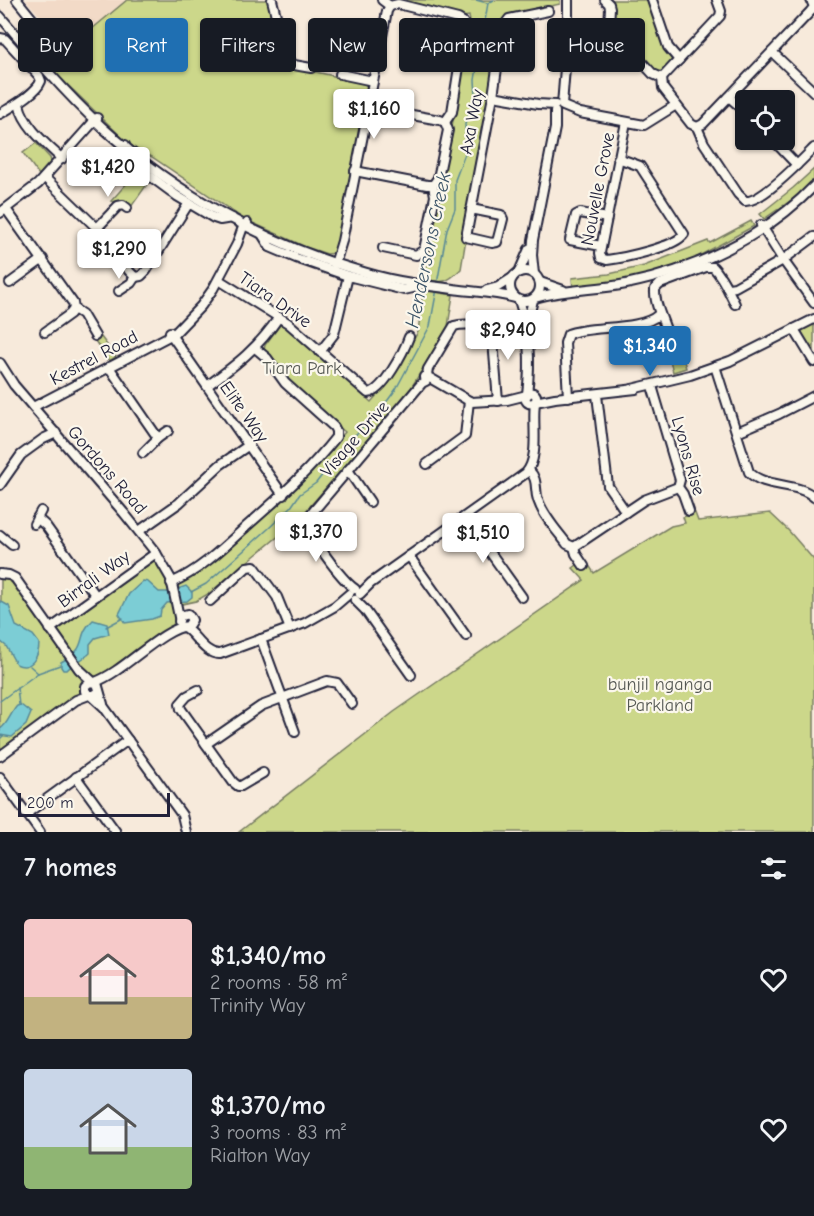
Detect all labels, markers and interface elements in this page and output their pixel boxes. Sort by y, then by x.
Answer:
chip: Buy [18,18,93,72]
chip: Rent [105,18,188,72]
chip: Filters [200,18,296,72]
chip: New [308,18,387,72]
chip: Apartment [399,18,535,72]
chip: House [547,18,645,72]
street label: Axa Way [455,87,489,156]
pin: $1,160 [325,89,423,140]
map controls [735,90,795,150]
button: locate [735,90,795,150]
text: $1,160 [347,97,401,120]
street label: Nouvelle Grove [577,131,619,247]
pin: $1,420 [59,147,157,198]
text: $1,420 [81,155,135,178]
water label: Hendersons Creek [400,170,456,330]
pin: $1,290 [70,229,168,280]
text: $1,290 [91,237,147,260]
street label: Tiara Drive [235,267,315,333]
pin: $2,940 [459,310,557,361]
text: $2,940 [479,318,537,341]
street label: Kestrel Road [47,326,141,390]
pin: $1,340 [601,326,699,377]
text: $1,340 [623,334,677,357]
park label: Tiara Park [262,358,342,379]
street label: Elite Way [215,377,273,448]
street label: Visage Drive [316,397,394,481]
street label: Lyons Rise [667,414,709,498]
street label: Gordons Road [63,421,151,519]
pin: $1,370 [267,512,365,563]
pin: $1,510 [434,513,532,564]
text: $1,370 [289,520,343,543]
text: $1,510 [456,521,510,544]
street label: Birrali Way [54,545,135,612]
park label: bunjil nganga Parkland [608,674,712,716]
scale bar [18,790,170,818]
text: 200 m [27,794,73,812]
icon: filters [757,852,790,885]
text: 7 homes [24,853,117,883]
text: $1,340/mo [210,941,326,971]
icon: home [72,943,144,1015]
icon: heart [757,963,790,996]
text: 2 rooms · 58 m² [210,971,347,994]
text: Trinity Way [210,994,305,1017]
text: $1,370/mo [210,1091,326,1121]
icon: home [72,1093,144,1165]
icon: heart [757,1113,790,1146]
text: 3 rooms · 83 m² [210,1121,346,1144]
text: Rialton Way [210,1144,310,1167]

